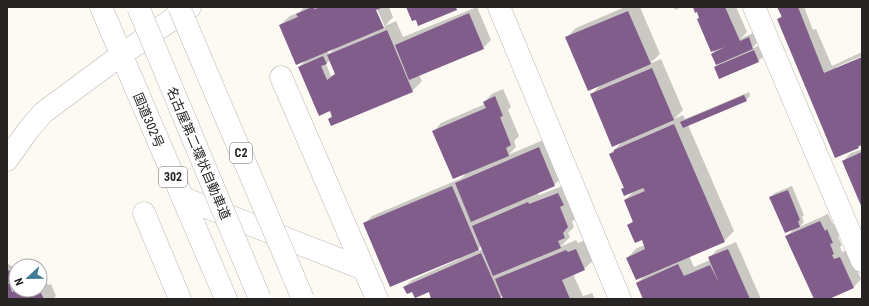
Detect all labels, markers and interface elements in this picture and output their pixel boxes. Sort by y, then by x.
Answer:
street label: 名古屋第二環状自動車道 [164,84,233,222]
street label: 国道302号 [130,90,167,150]
road number: C2 [230,143,252,163]
road number: 302 [159,167,187,187]
north arrow [8,258,48,298]
text: N [12,276,26,287]

